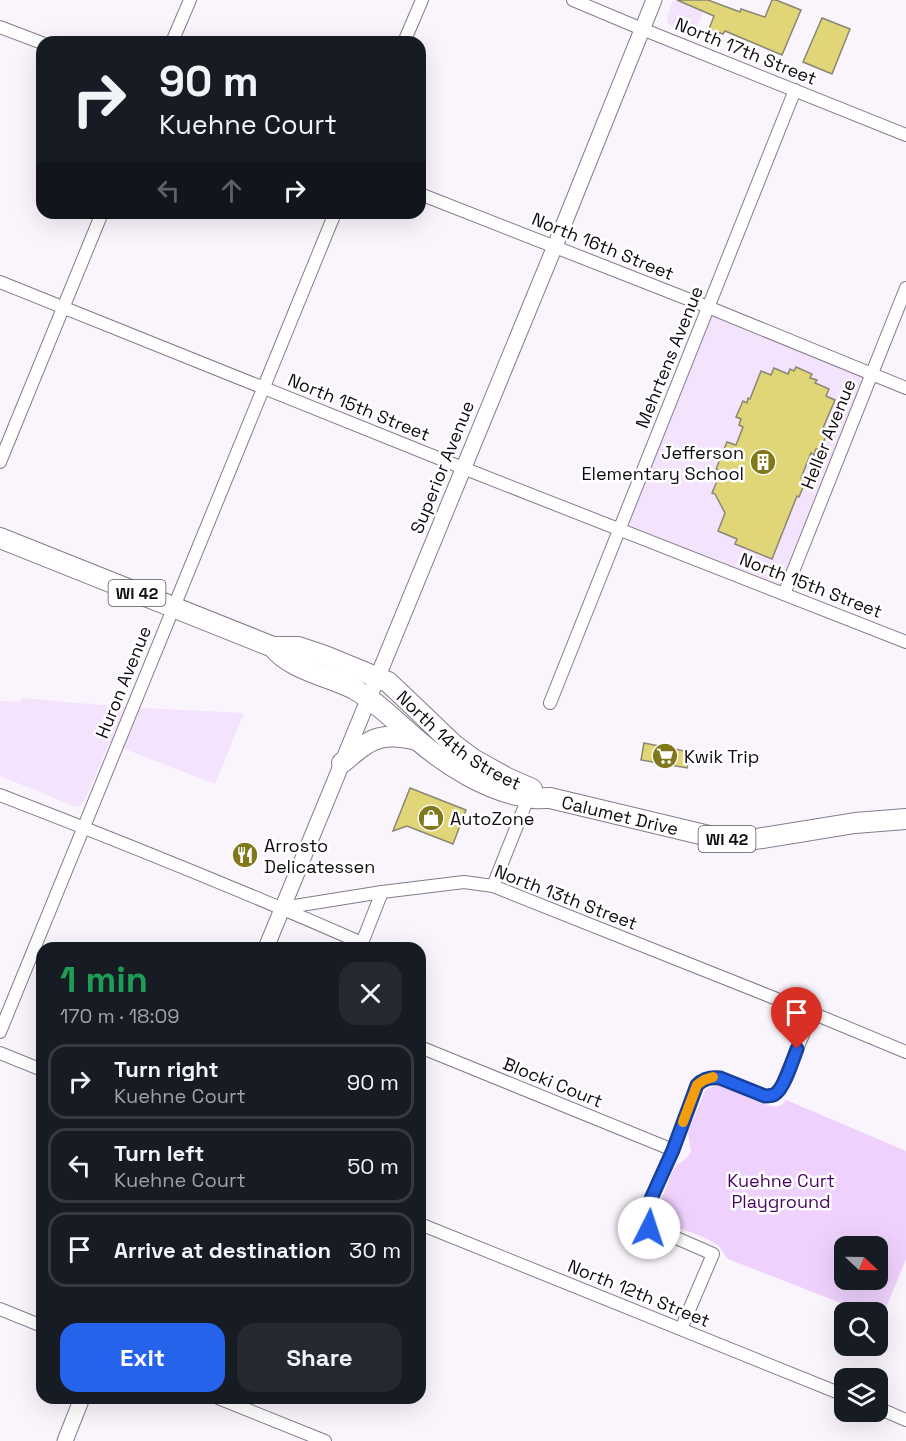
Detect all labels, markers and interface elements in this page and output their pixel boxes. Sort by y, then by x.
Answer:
street label: North 17th Street [672,12,820,90]
text: 90 m [159,55,259,108]
icon: right [60,60,138,138]
text: Kuehne Court [159,107,337,142]
icon: left [152,174,185,207]
icon: ahead [215,174,248,207]
icon: right [278,174,311,207]
street label: North 16th Street [529,207,677,285]
street label: Mehrtens Avenue [630,283,708,431]
street label: North 15th Street [285,368,433,446]
street label: Heller Avenue [795,376,861,492]
street label: Superior Avenue [405,397,479,537]
place label: Jefferson Elementary School [581,441,744,485]
building icon: Jefferson Elementary School [748,447,778,477]
street label: North 15th Street [736,547,886,623]
road number: WI 42 [108,580,166,606]
street label: Huron Avenue [90,622,156,742]
street label: North 14th Street [392,685,525,794]
supermarket icon: Kwik Trip [650,741,680,771]
place label: Kwik Trip [684,745,759,768]
street label: Calumet Drive [559,790,681,840]
shop icon: AutoZone [416,803,446,833]
place label: AutoZone [450,807,534,830]
road number: WI 42 [698,826,756,852]
place label: Arrosto Delicatessen [264,834,375,878]
restaurant icon: Arrosto Delicatessen [230,840,260,870]
street label: North 13th Street [491,859,641,935]
text: 1 min [60,957,148,1003]
button: close [339,962,402,1025]
pin [771,987,822,1049]
icon: arrive [780,996,813,1029]
text: 170 m · 18:09 [60,1003,180,1029]
street label: Blocki Court [500,1052,606,1112]
text: Turn right [114,1055,219,1083]
icon: right [63,1065,96,1098]
text: 90 m [347,1068,399,1096]
text: Kuehne Court [114,1083,246,1109]
text: Turn left [114,1139,204,1167]
icon: left [63,1149,96,1182]
text: 50 m [347,1152,399,1180]
text: Kuehne Court [114,1167,246,1193]
park label: Kuehne Curt Playground [727,1169,835,1213]
position arrow [617,1196,681,1260]
icon: arrive [63,1233,96,1266]
text: Arrive at destination [114,1236,331,1264]
text: 30 m [349,1236,401,1264]
north arrow [834,1236,888,1290]
map controls [834,1236,888,1422]
street label: North 12th Street [565,1254,713,1332]
button: search [834,1302,888,1356]
button: Exit [60,1323,225,1392]
button: Share [237,1323,402,1392]
button: layers [834,1368,888,1422]

